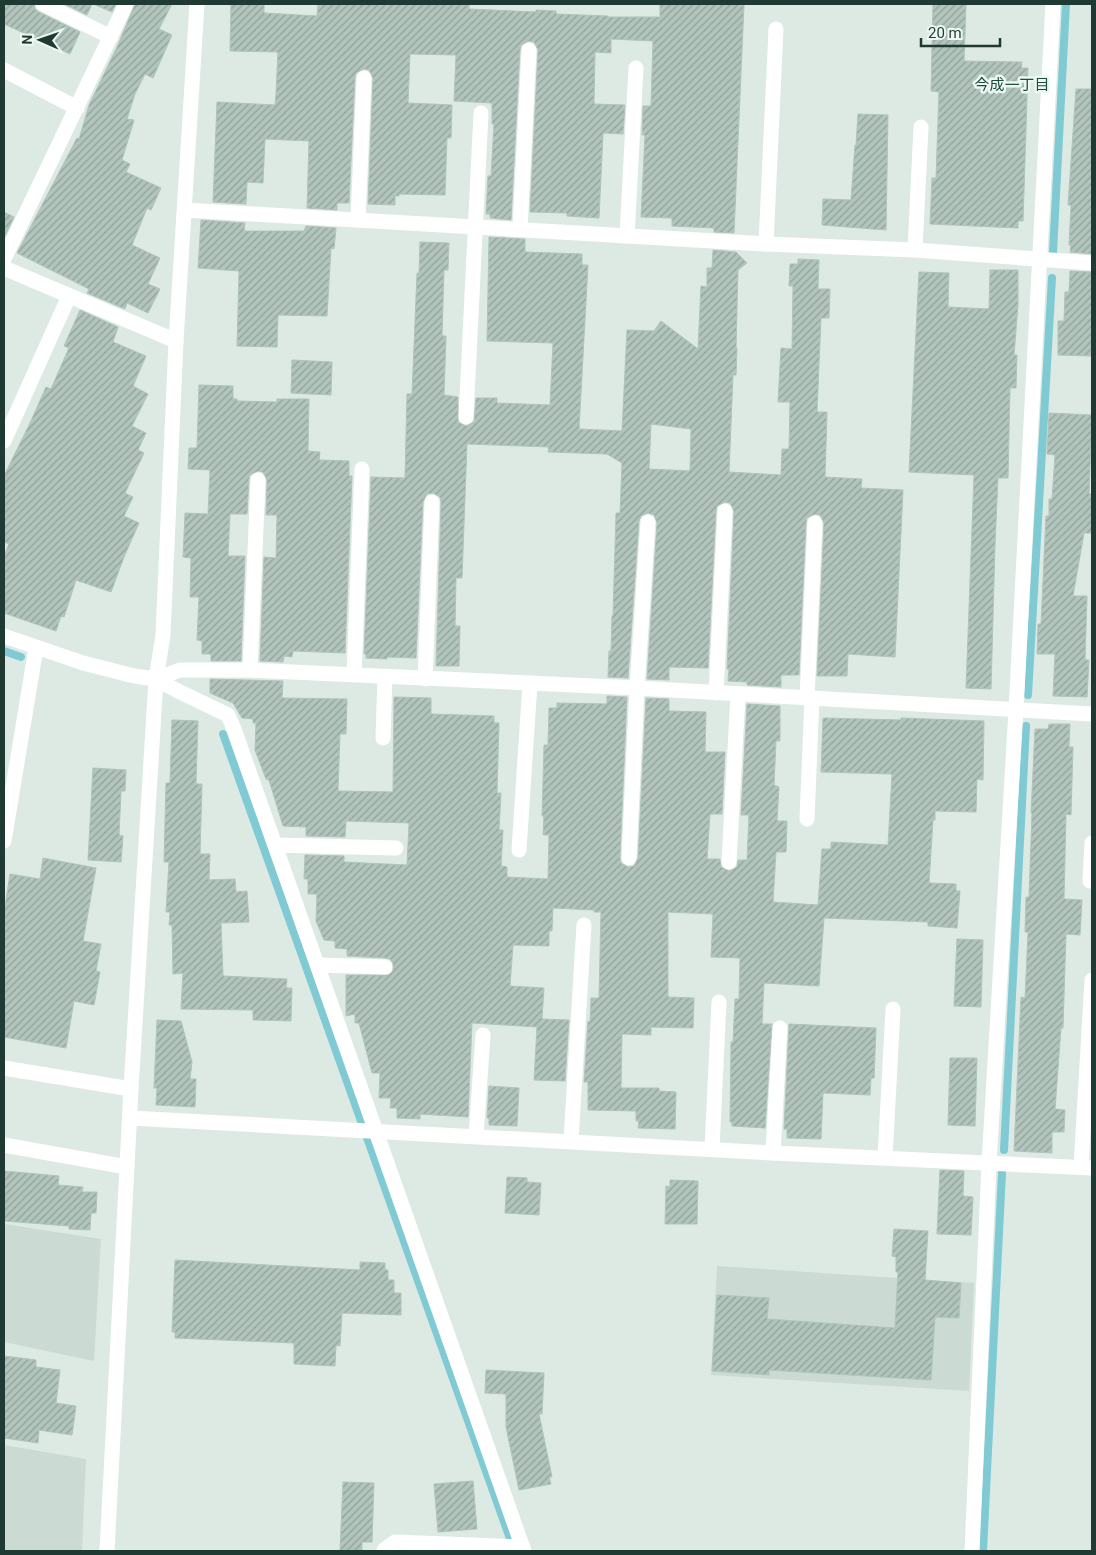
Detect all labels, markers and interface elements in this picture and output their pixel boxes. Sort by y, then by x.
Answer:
north arrow [15,15,65,65]
scale bar [921,15,1000,47]
text: 20 m [928,24,962,42]
text: N [19,34,35,45]
district label: 今成一丁目 [974,76,1050,94]

